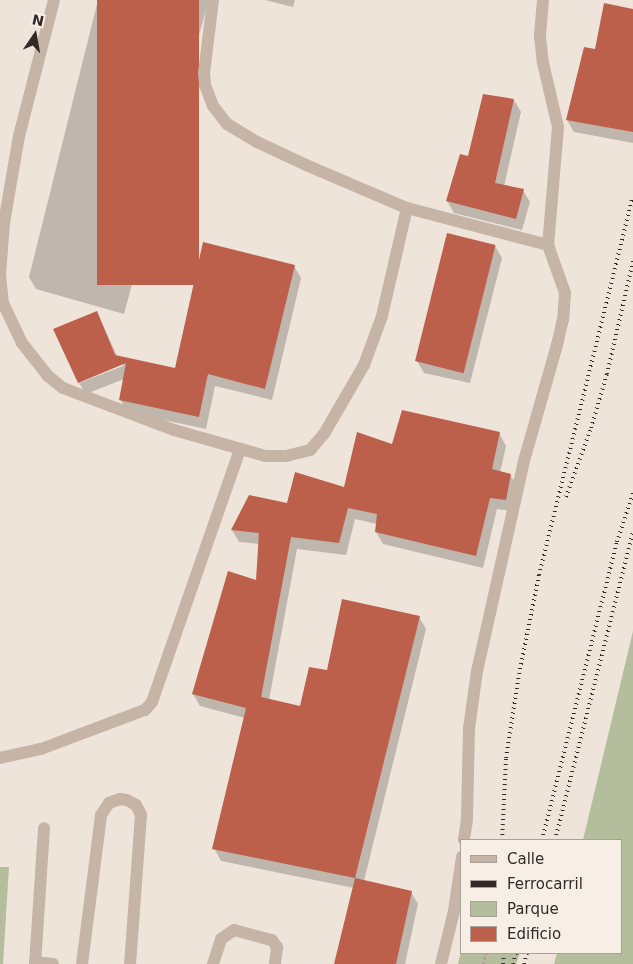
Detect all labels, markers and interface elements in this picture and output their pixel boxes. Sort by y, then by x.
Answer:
north arrow [10,10,60,60]
text: N [31,11,46,29]
legend [460,839,623,954]
text: Calle [507,850,544,868]
text: Ferrocarril [507,875,583,893]
text: Parque [507,900,559,918]
text: Edificio [507,925,561,943]

